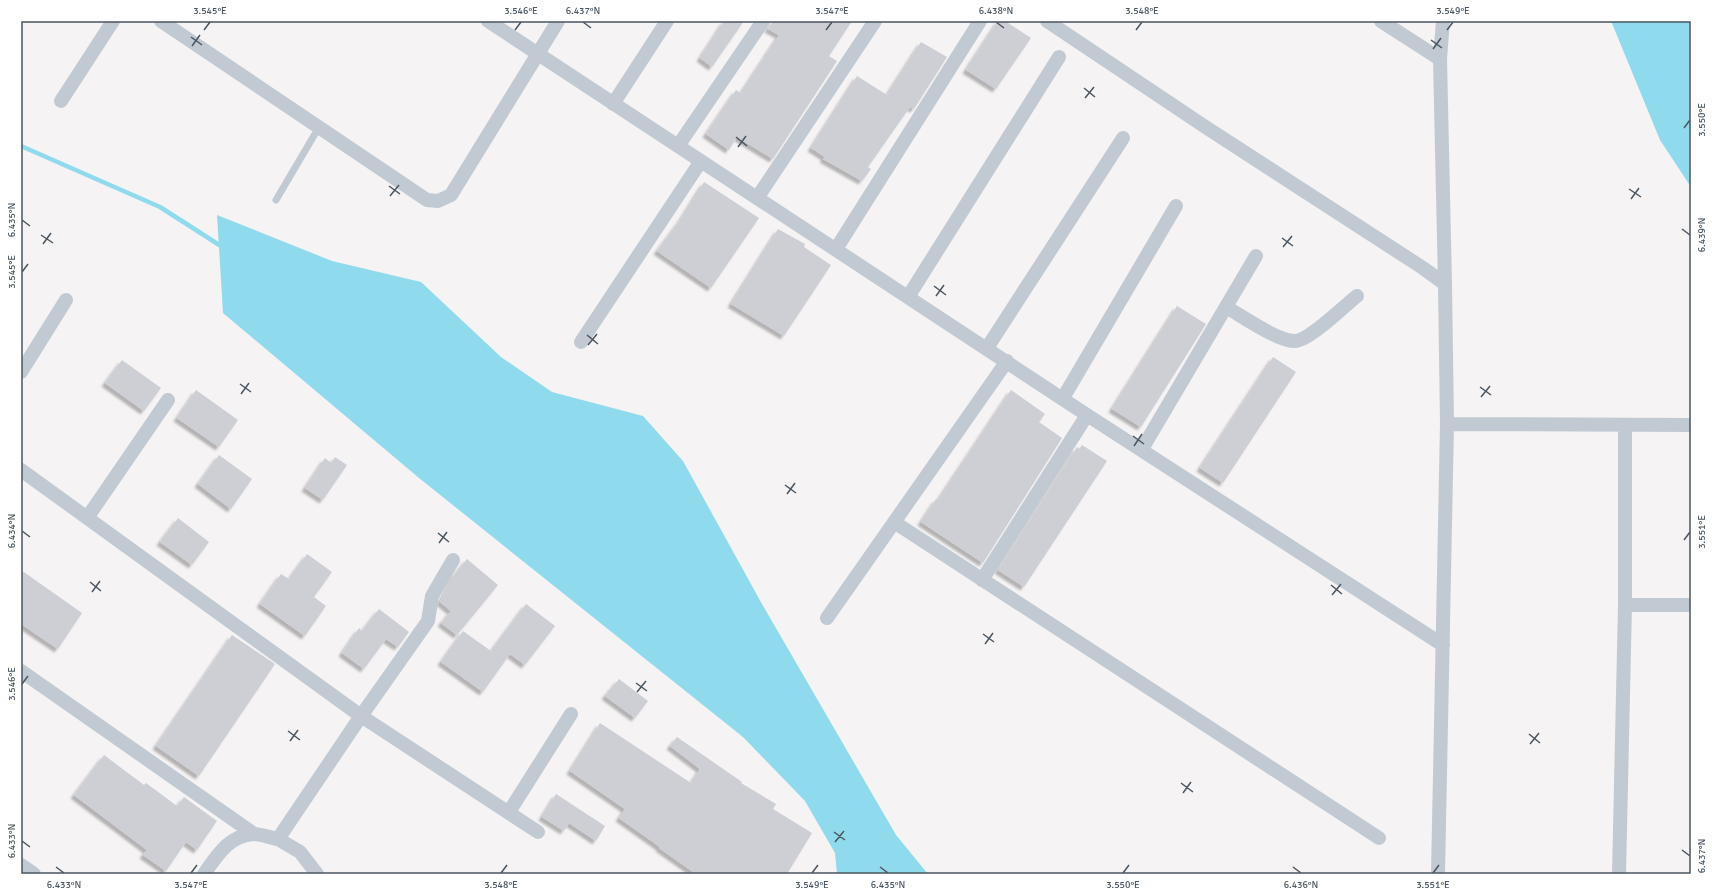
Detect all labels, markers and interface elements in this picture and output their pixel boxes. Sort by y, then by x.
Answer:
text: 3.545°E [193,5,227,17]
text: 3.546°E [504,5,538,17]
text: 6.437°N [566,5,600,17]
text: 3.547°E [815,5,849,17]
text: 6.438°N [979,5,1013,17]
text: 3.548°E [1125,5,1159,17]
text: 3.549°E [1436,5,1470,17]
text: 3.550°E [1696,103,1708,137]
text: 6.435°N [6,203,18,237]
text: 6.439°N [1696,218,1708,252]
text: 3.545°E [6,255,18,289]
text: 6.434°N [6,514,18,548]
text: 3.551°E [1696,515,1708,549]
text: 3.546°E [6,667,18,701]
text: 6.433°N [6,824,18,858]
text: 6.437°N [1696,839,1708,873]
text: 6.433°N [47,879,81,891]
text: 3.547°E [174,879,208,891]
text: 3.548°E [484,879,518,891]
text: 3.549°E [795,879,829,891]
text: 6.435°N [871,879,905,891]
text: 3.550°E [1106,879,1140,891]
text: 6.436°N [1284,879,1318,891]
text: 3.551°E [1416,879,1450,891]

